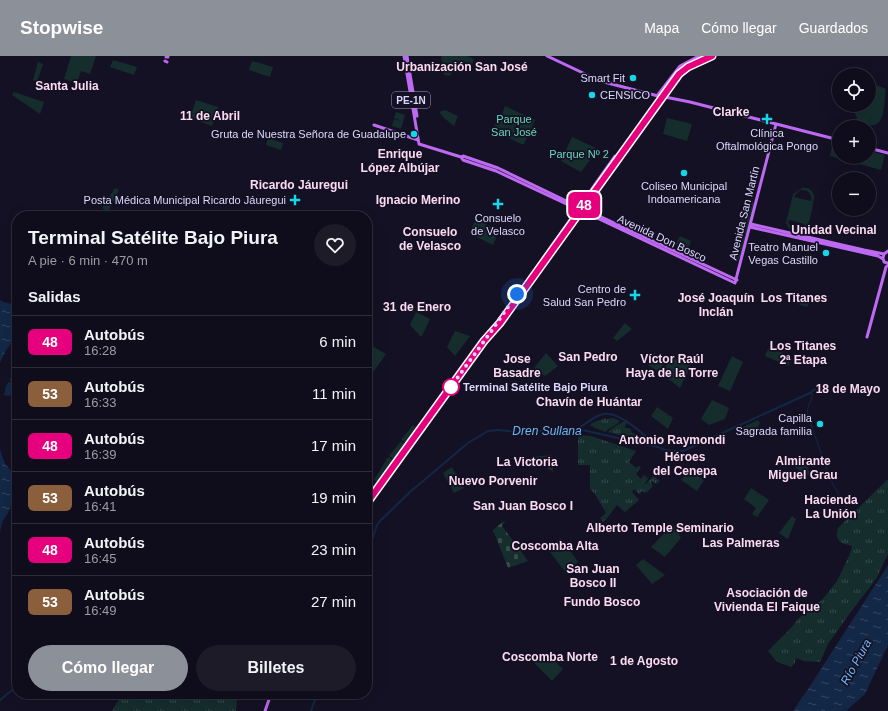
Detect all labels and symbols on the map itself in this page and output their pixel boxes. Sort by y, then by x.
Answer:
district label: Urbanización San José [396,60,528,74]
place label: Smart Fit [580,72,625,84]
marker: Smart Fit [628,73,638,83]
district label: Santa Julia [35,79,99,93]
place label: CENSICO [600,89,651,101]
marker: CENSICO [587,90,597,100]
road number: PE-1N [392,92,430,108]
district label: Clarke [713,105,750,119]
district label: 11 de Abril [180,109,240,123]
park label: Parque San José [491,113,537,138]
marker: Clínica Oftalmológica Pongo [761,113,773,125]
place label: Clínica Oftalmológica Pongo [716,127,818,152]
place label: Gruta de Nuestra Señora de Guadalupe [211,128,406,140]
marker: Gruta de Nuestra Señora de Guadalupe [409,129,419,139]
district label: Enrique López Albújar [361,147,440,175]
park label: Parque Nº 2 [549,148,609,160]
street label: Avenida San Martín [727,165,761,261]
marker: Coliseo Municipal Indoamericana [679,168,689,178]
district label: Ricardo Jáuregui [250,178,348,192]
place label: Coliseo Municipal Indoamericana [641,180,727,205]
line badge: 48 [566,192,602,218]
district label: Ignacio Merino [376,193,460,207]
place label: Posta Médica Municipal Ricardo Jáuregui [84,194,286,206]
marker: Posta Médica Municipal Ricardo Jáuregui [289,194,301,206]
marker: Consuelo de Velasco [492,198,504,210]
place label: Consuelo de Velasco [471,212,525,237]
street label: Avenida Don Bosco [616,212,708,264]
district label: Unidad Vecinal [791,223,877,237]
district label: Consuelo de Velasco [399,225,461,253]
place label: Teatro Manuel Vegas Castillo [748,241,818,266]
marker: Teatro Manuel Vegas Castillo [821,248,831,258]
place label: Centro de Salud San Pedro [543,283,626,308]
your location [507,284,527,304]
marker: Centro de Salud San Pedro [629,289,641,301]
district label: José Joaquín Inclán [678,291,754,319]
district label: Los Titanes [761,291,828,305]
district label: 31 de Enero [383,300,451,314]
district label: Los Titanes 2ª Etapa [770,339,837,367]
district label: San Pedro [558,350,618,364]
district label: Jose Basadre [493,352,541,380]
district label: Víctor Raúl Haya de la Torre [626,352,719,380]
marker: Terminal Satélite Bajo Piura [442,378,460,396]
place label: Terminal Satélite Bajo Piura [463,381,609,393]
district label: 18 de Mayo [816,382,880,396]
district label: Chavín de Huántar [536,395,642,409]
place label: Capilla Sagrada familia [736,412,813,437]
marker: Capilla Sagrada familia [815,419,825,429]
water label: Dren Sullana [512,424,582,438]
district label: Antonio Raymondi [619,433,725,447]
district label: Héroes del Cenepa [653,450,717,478]
district label: Almirante Miguel Grau [768,454,838,482]
district label: La Victoria [496,455,558,469]
district label: Nuevo Porvenir [449,474,538,488]
district label: Hacienda La Unión [804,493,858,521]
district label: San Juan Bosco I [473,499,573,513]
district label: Alberto Temple Seminario [586,521,734,535]
district label: Las Palmeras [702,536,780,550]
district label: Coscomba Alta [512,539,599,553]
district label: San Juan Bosco II [566,562,620,590]
district label: Asociación de Vivienda El Faique [714,586,820,614]
district label: Fundo Bosco [564,595,640,609]
water label: Río Piura [838,636,874,687]
district label: Coscomba Norte [502,650,598,664]
district label: 1 de Agosto [610,654,678,668]

